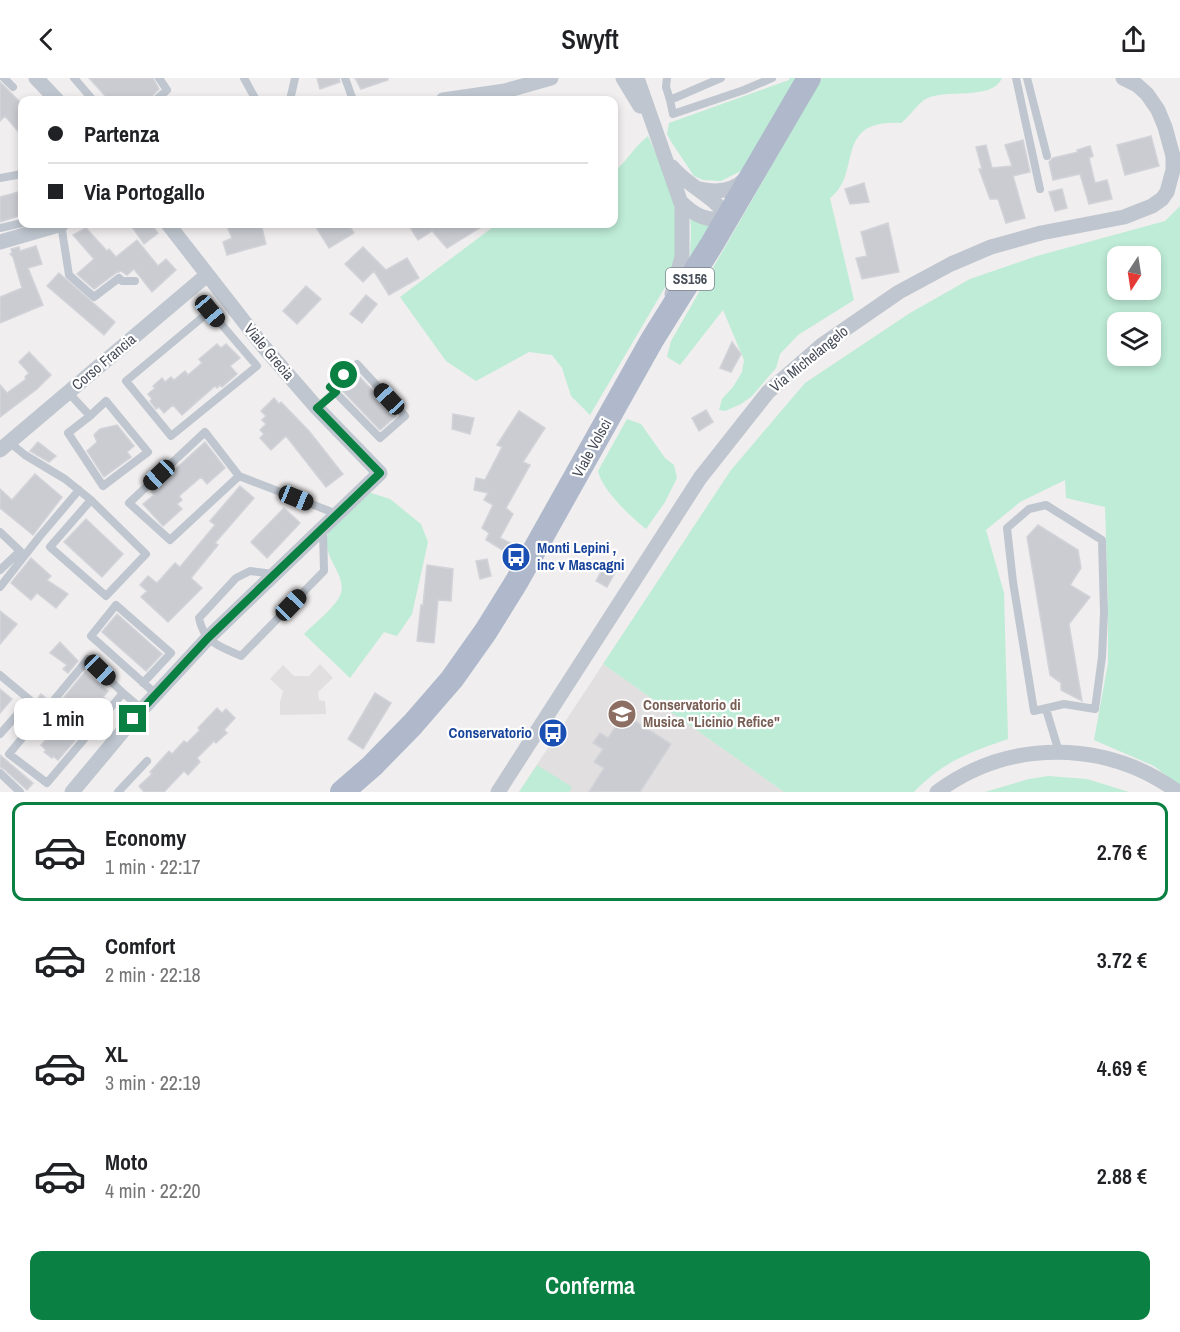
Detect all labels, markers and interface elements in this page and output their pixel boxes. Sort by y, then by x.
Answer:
text: Swyft [561,21,619,57]
icon: back [30,23,63,56]
icon: share [1117,23,1150,56]
text: Partenza [84,119,159,149]
text: Via Portogallo [84,177,205,207]
north arrow [1107,246,1161,300]
map controls [1107,246,1161,366]
road number: SS156 [666,268,714,290]
car [192,291,228,331]
button: layers [1107,312,1161,366]
street label: Viale Grecia [239,319,299,385]
street label: Via Michelangelo [765,321,852,397]
street label: Corso Francia [67,328,140,395]
route start [330,361,357,388]
car [370,380,408,418]
street label: Viale Volsci [567,415,616,481]
car [140,456,178,494]
car [276,483,316,513]
place label: Monti Lepini , inc v Mascagni [537,537,625,575]
bus stop icon: Monti Lepini , inc v Mascagni [500,541,532,573]
car [272,586,310,624]
car [81,651,119,689]
place label: Conservatorio di Musica "Licinio Refice" [643,694,780,732]
callout: 1 min [13,698,112,740]
school or university icon: Conservatorio di Musica "Licinio Refice" [606,698,638,730]
text: 1 min [42,705,85,732]
route end [119,705,146,732]
bus stop icon: Conservatorio [537,717,569,749]
place label: Conservatorio [449,722,532,743]
text: Economy [105,823,186,853]
icon: car [33,825,87,879]
text: 2.76 € [1097,837,1147,867]
text: 1 min · 22:17 [105,853,201,880]
text: Comfort [105,931,175,961]
icon: car [33,933,87,987]
text: 3.72 € [1097,945,1147,975]
text: 2 min · 22:18 [105,961,201,988]
text: XL [105,1039,128,1069]
icon: car [33,1041,87,1095]
text: 4.69 € [1097,1053,1147,1083]
text: 3 min · 22:19 [105,1069,201,1096]
text: Moto [105,1147,148,1177]
icon: car [33,1149,87,1203]
text: 2.88 € [1097,1161,1147,1191]
text: 4 min · 22:20 [105,1177,201,1204]
button: Conferma [30,1251,1150,1320]

